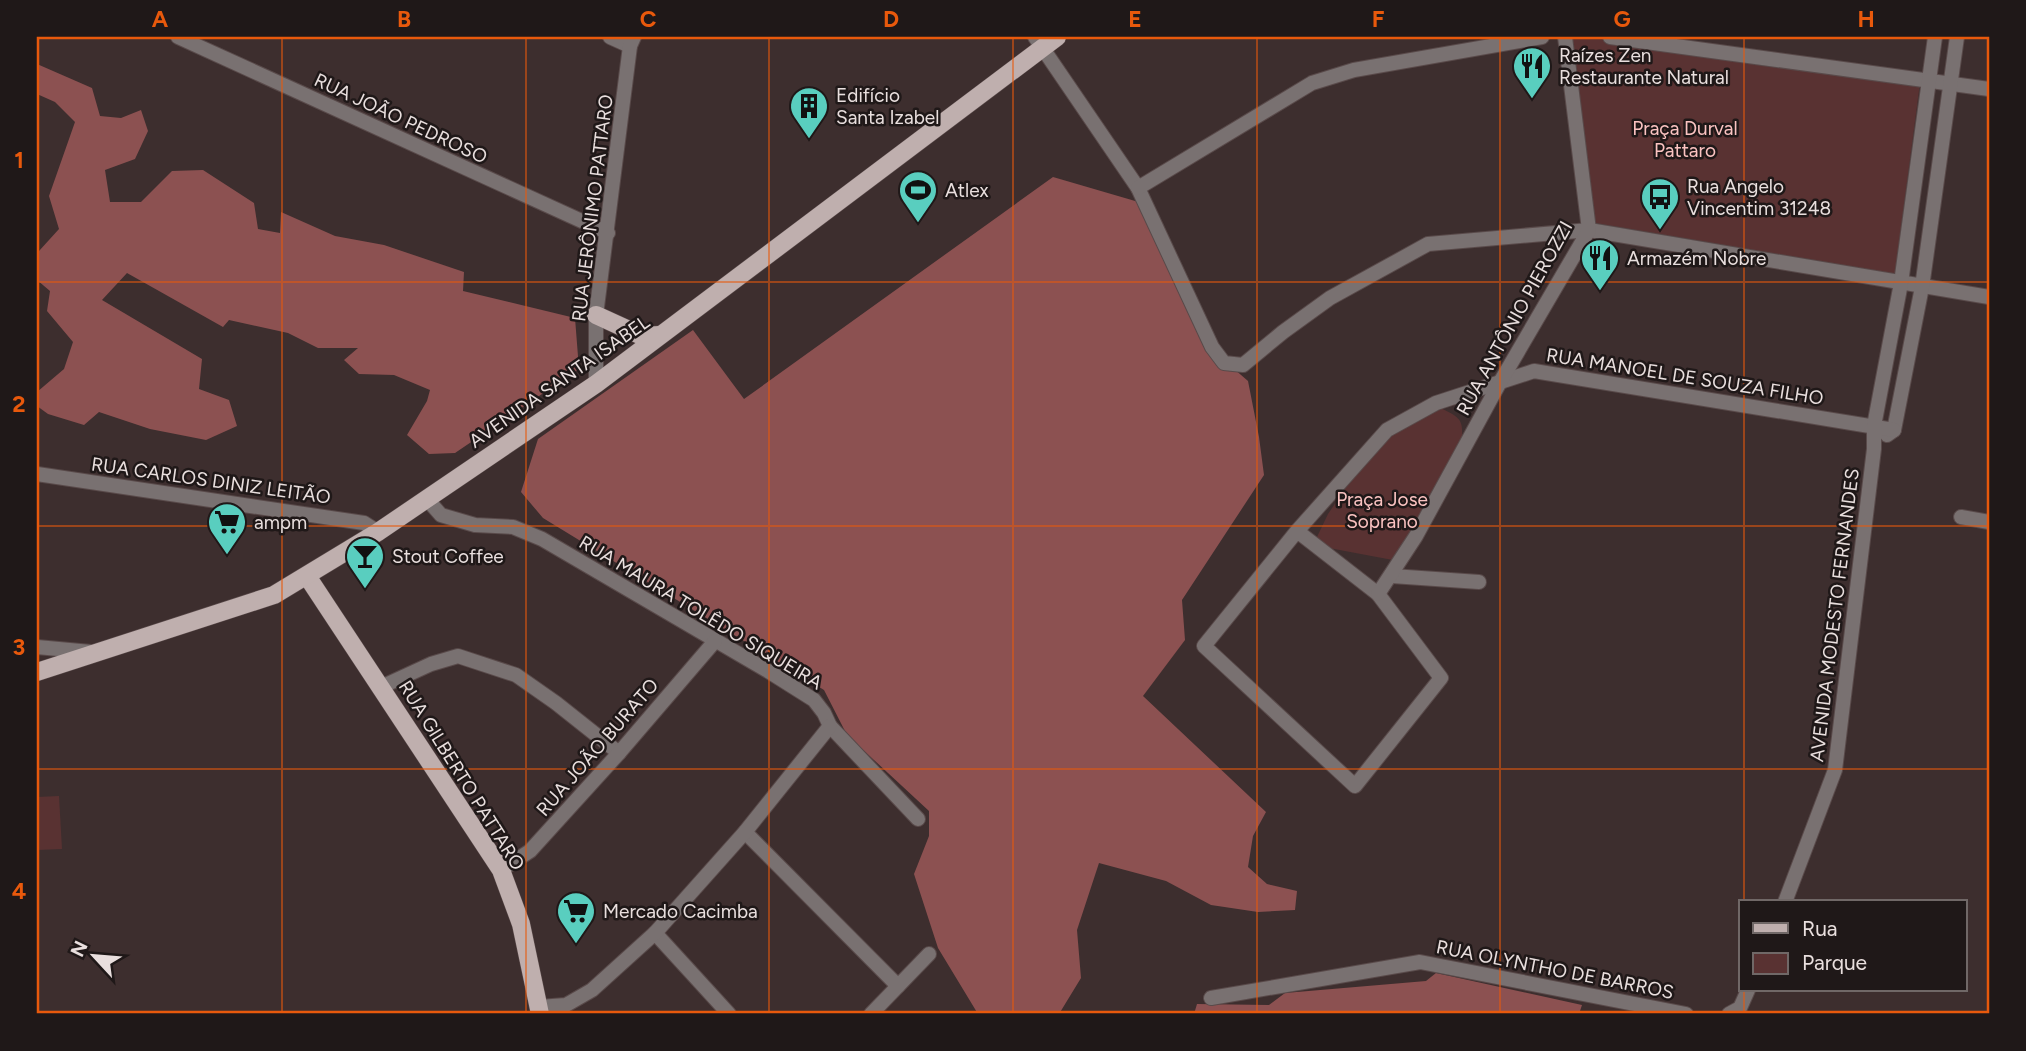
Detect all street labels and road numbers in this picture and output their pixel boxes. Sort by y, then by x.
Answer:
street label: RUA JOÃO PEDROSO [311,68,491,169]
street label: RUA JERÔNIMO PATTARO [567,93,618,323]
street label: RUA ANTÔNIO PIEROZZI [1451,217,1577,419]
street label: AVENIDA SANTA ISABEL [464,310,654,453]
street label: RUA MANOEL DE SOUZA FILHO [1545,343,1825,410]
street label: RUA CARLOS DINIZ LEITÃO [90,452,332,509]
street label: AVENIDA MODESTO FERNANDES [1805,467,1864,763]
street label: RUA MAURA TOLÊDO SIQUEIRA [575,531,827,694]
street label: RUA JOÃO BURATO [531,674,663,821]
street label: RUA GILBERTO PATTARO [394,676,529,874]
street label: RUA OLYNTHO DE BARROS [1434,935,1676,1004]

